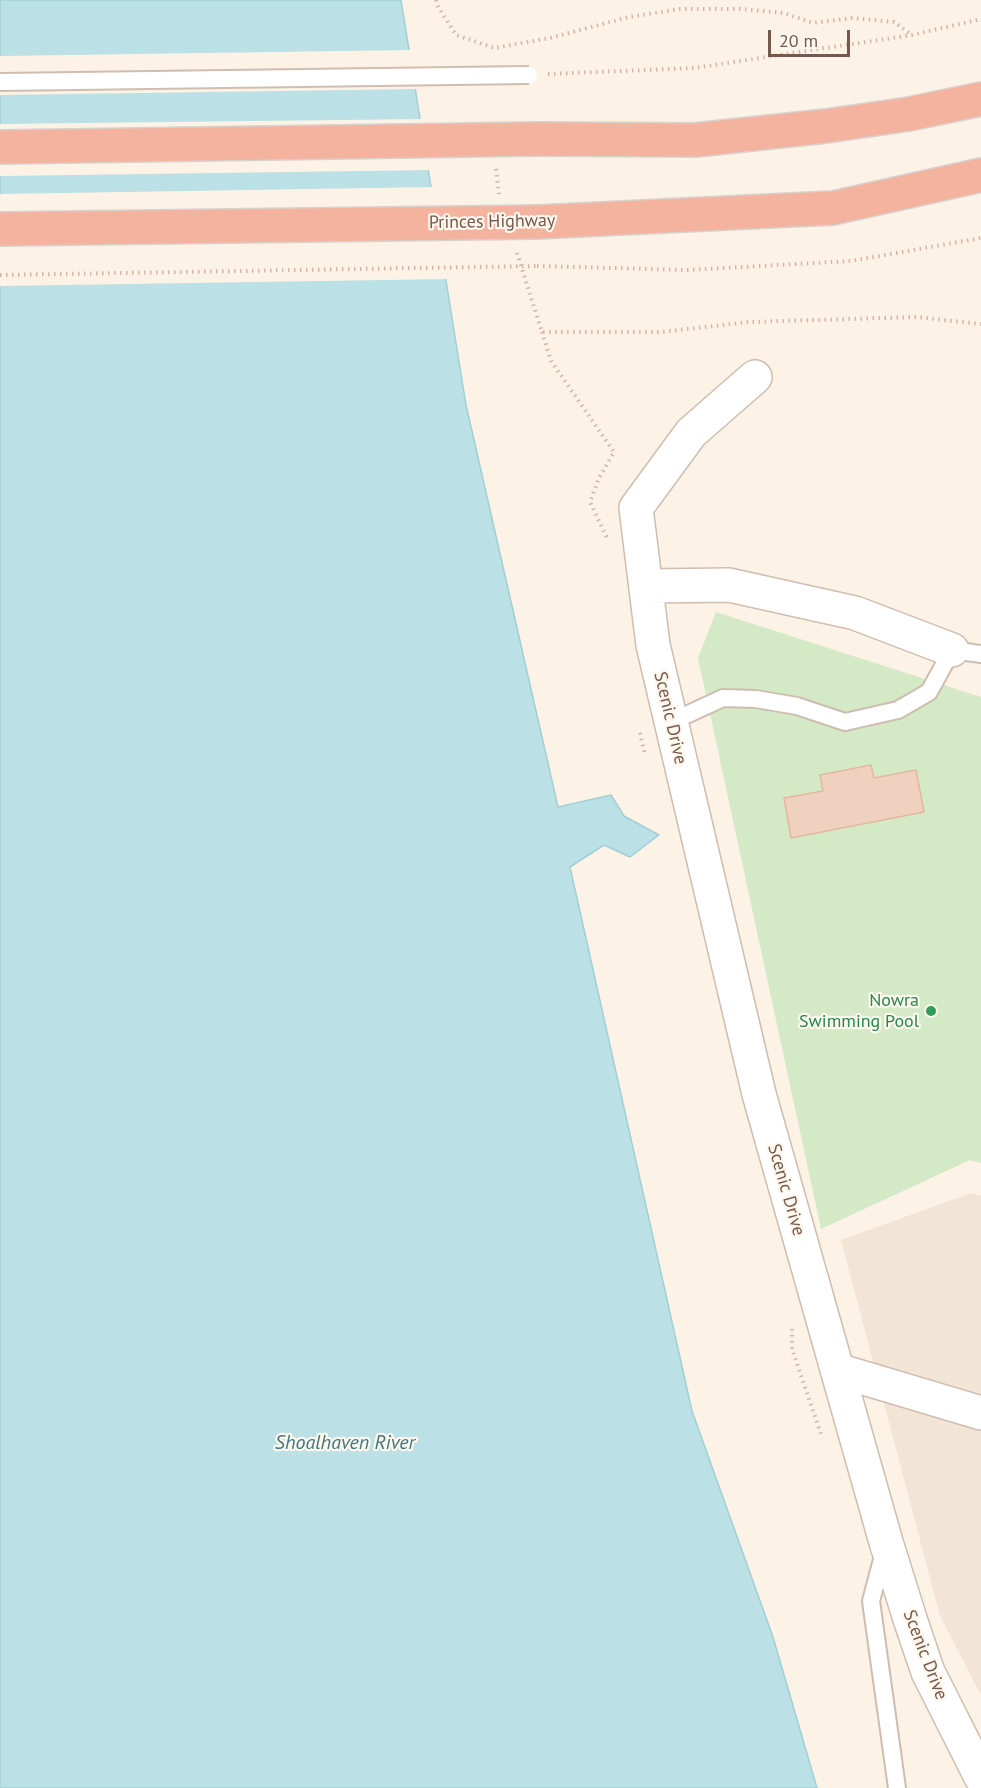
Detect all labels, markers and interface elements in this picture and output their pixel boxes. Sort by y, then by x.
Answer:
scale bar [771,18,854,56]
text: 20 m [779,29,818,52]
street label: Princes Highway [429,210,555,234]
street label: Scenic Drive [649,670,691,766]
place label: Nowra Swimming Pool [799,990,919,1032]
marker: Nowra Swimming Pool [924,1004,938,1018]
street label: Scenic Drive [763,1142,809,1238]
water label: Shoalhaven River [275,1431,415,1455]
street label: Scenic Drive [898,1607,952,1703]

